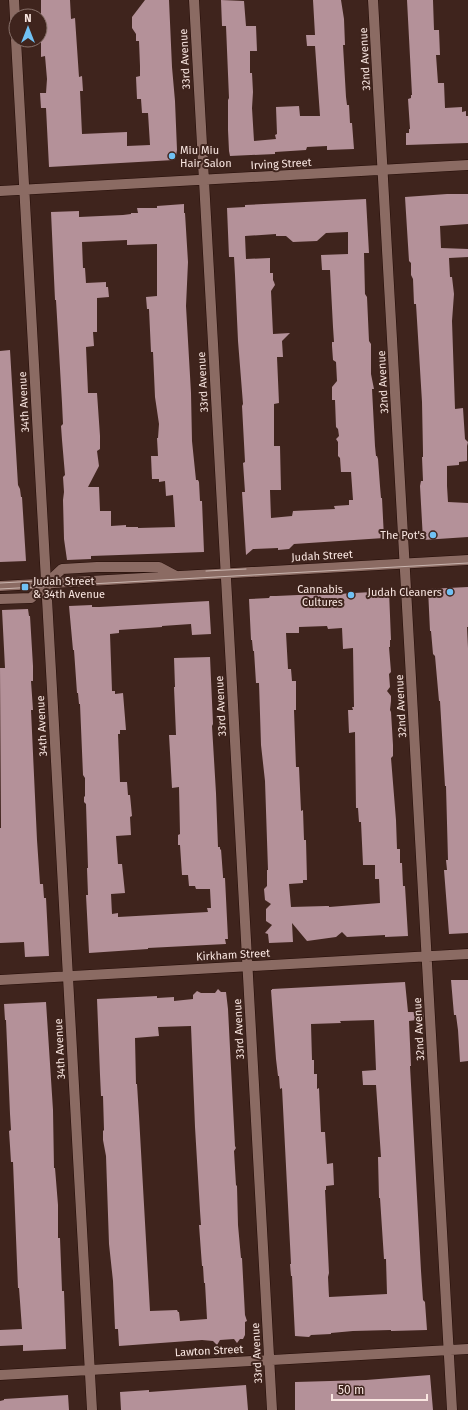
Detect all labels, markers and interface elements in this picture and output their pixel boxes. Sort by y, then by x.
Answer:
north arrow [8,8,48,48]
text: N [24,12,32,25]
street label: 32nd Avenue [357,27,373,91]
street label: 33rd Avenue [177,28,193,90]
place label: Miu Miu Hair Salon [180,144,232,170]
marker: Miu Miu Hair Salon [167,151,177,161]
street label: Irving Street [250,156,312,172]
street label: 32nd Avenue [375,350,391,414]
street label: 33rd Avenue [195,351,211,413]
street label: 34th Avenue [16,371,32,433]
place label: The Pot's [380,529,425,542]
marker: The Pot's [428,530,438,540]
street label: Judah Street [291,548,353,564]
place label: Judah Street & 34th Avenue [33,575,105,601]
marker: Judah Street & 34th Avenue [20,582,30,592]
place label: Cannabis Cultures [297,583,343,609]
place label: Judah Cleaners [368,586,442,599]
marker: Judah Cleaners [445,587,455,597]
marker: Cannabis Cultures [346,590,356,600]
street label: 32nd Avenue [393,674,409,738]
street label: 33rd Avenue [213,675,229,737]
street label: 34th Avenue [34,695,50,757]
street label: Kirkham Street [196,947,270,963]
street label: 32nd Avenue [411,997,427,1061]
street label: 33rd Avenue [231,998,247,1060]
street label: 34th Avenue [52,1018,68,1080]
street label: 33rd Avenue [249,1322,265,1384]
street label: Lawton Street [174,1343,244,1359]
scale bar [332,1376,427,1402]
text: 50 m [338,1383,364,1397]

